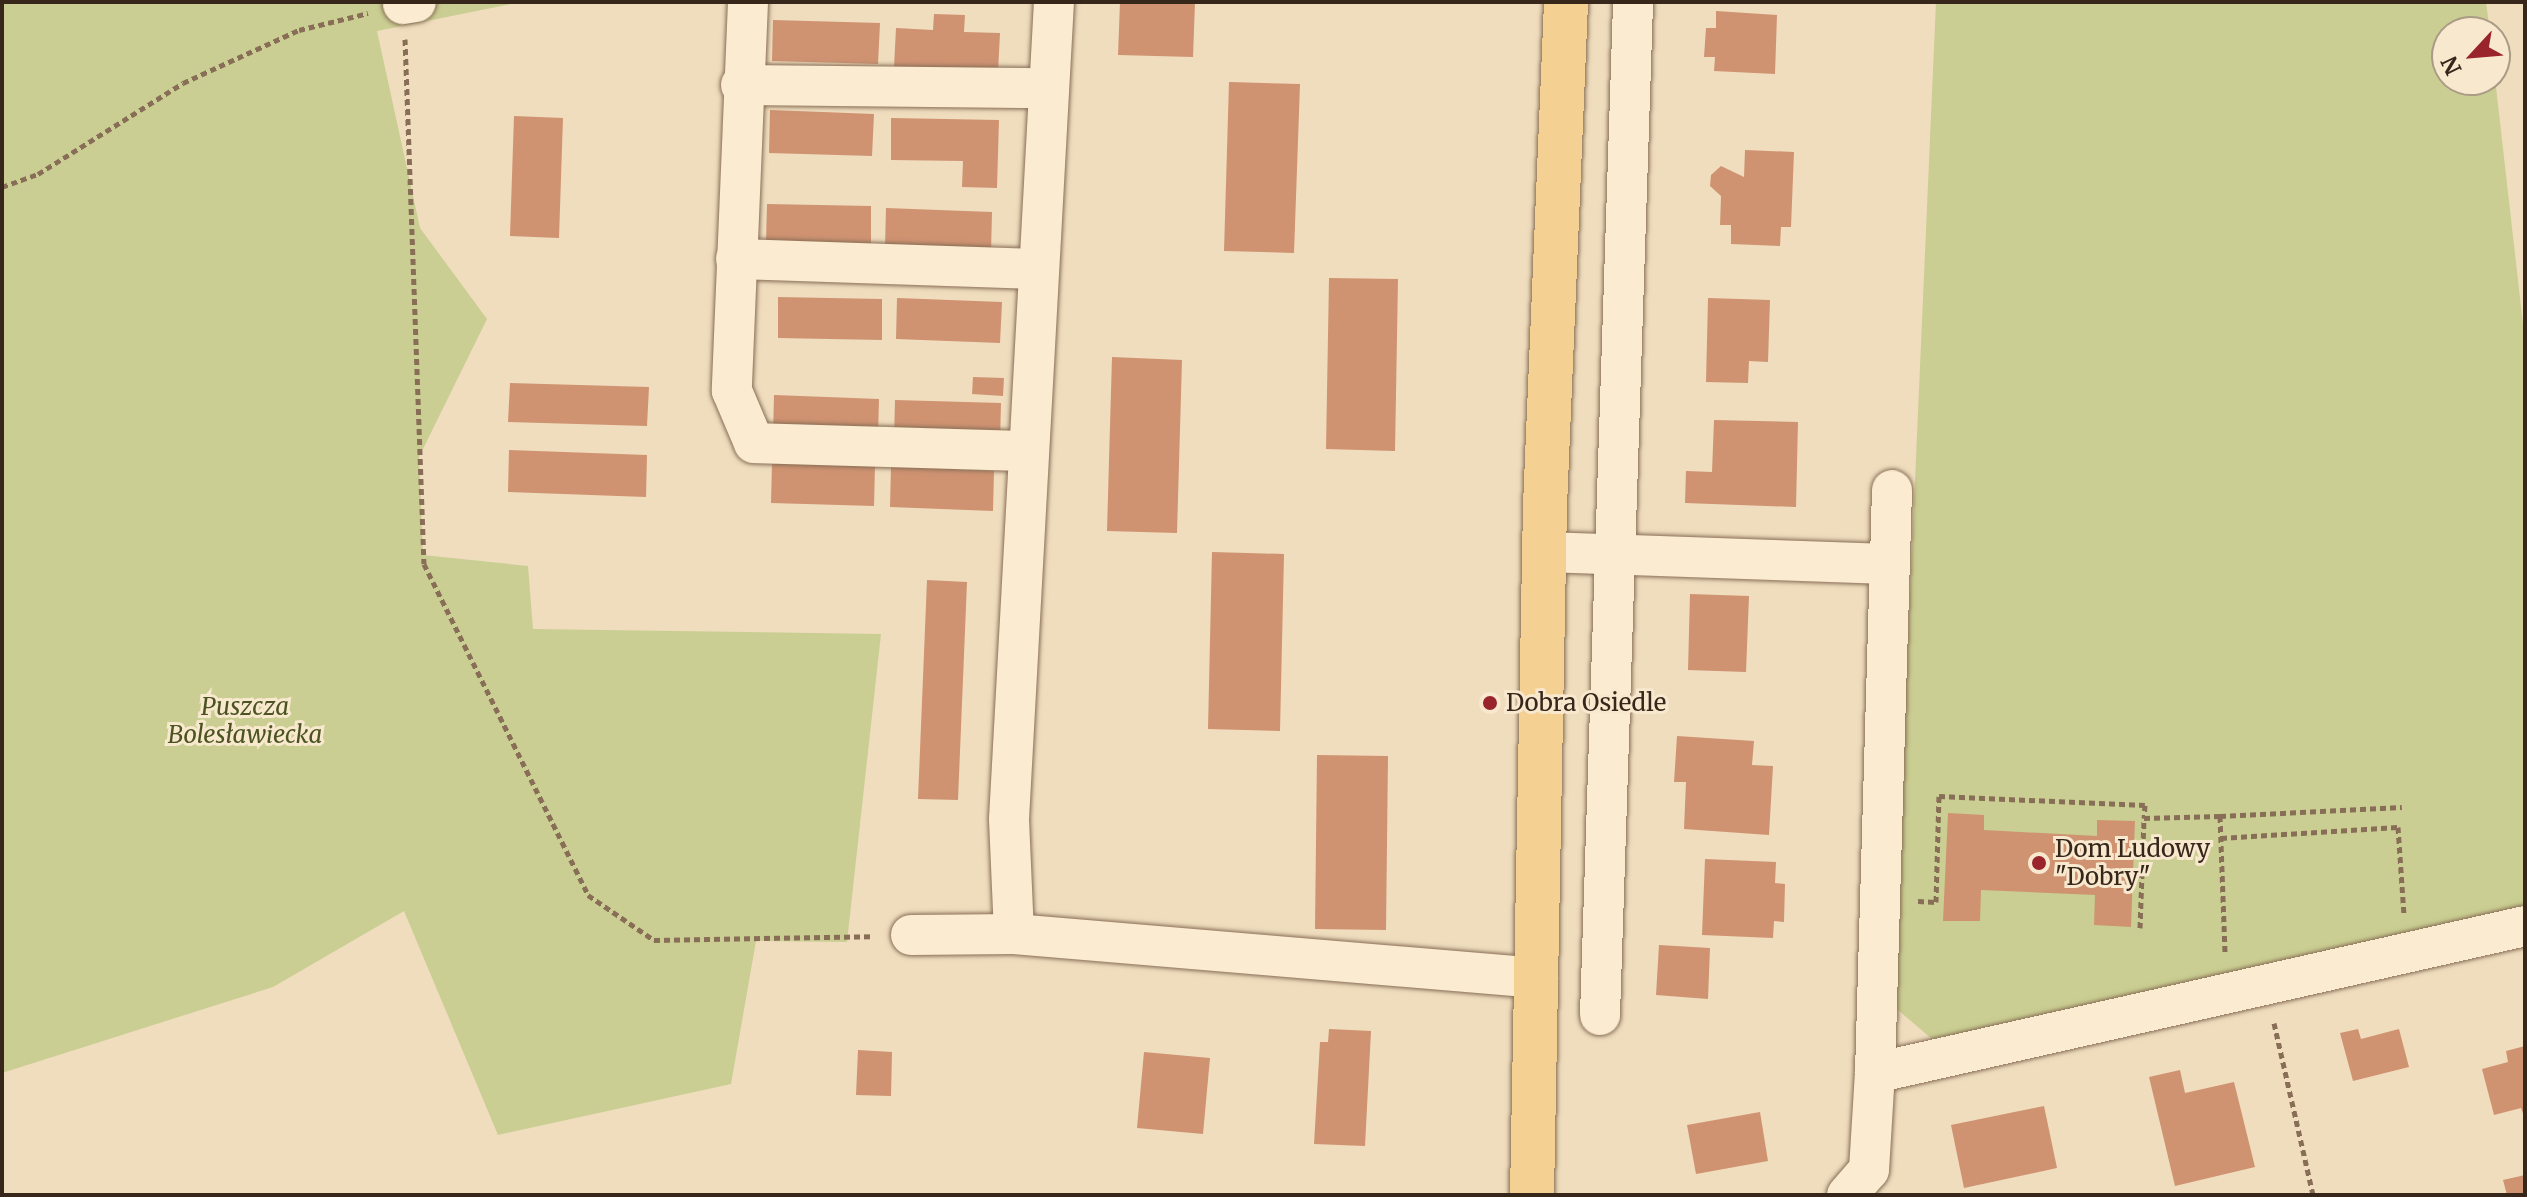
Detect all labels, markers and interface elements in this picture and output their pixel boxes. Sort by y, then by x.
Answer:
north arrow [2431,16,2511,96]
text: N [2435,52,2468,80]
place label: Dobra Osiedle [1506,689,1666,717]
park label: Puszcza Bolesławiecka [168,693,322,749]
marker: Dobra Osiedle [1481,694,1499,712]
place label: Dom Ludowy "Dobry" [2055,835,2210,891]
marker: Dom Ludowy "Dobry" [2030,854,2048,872]

